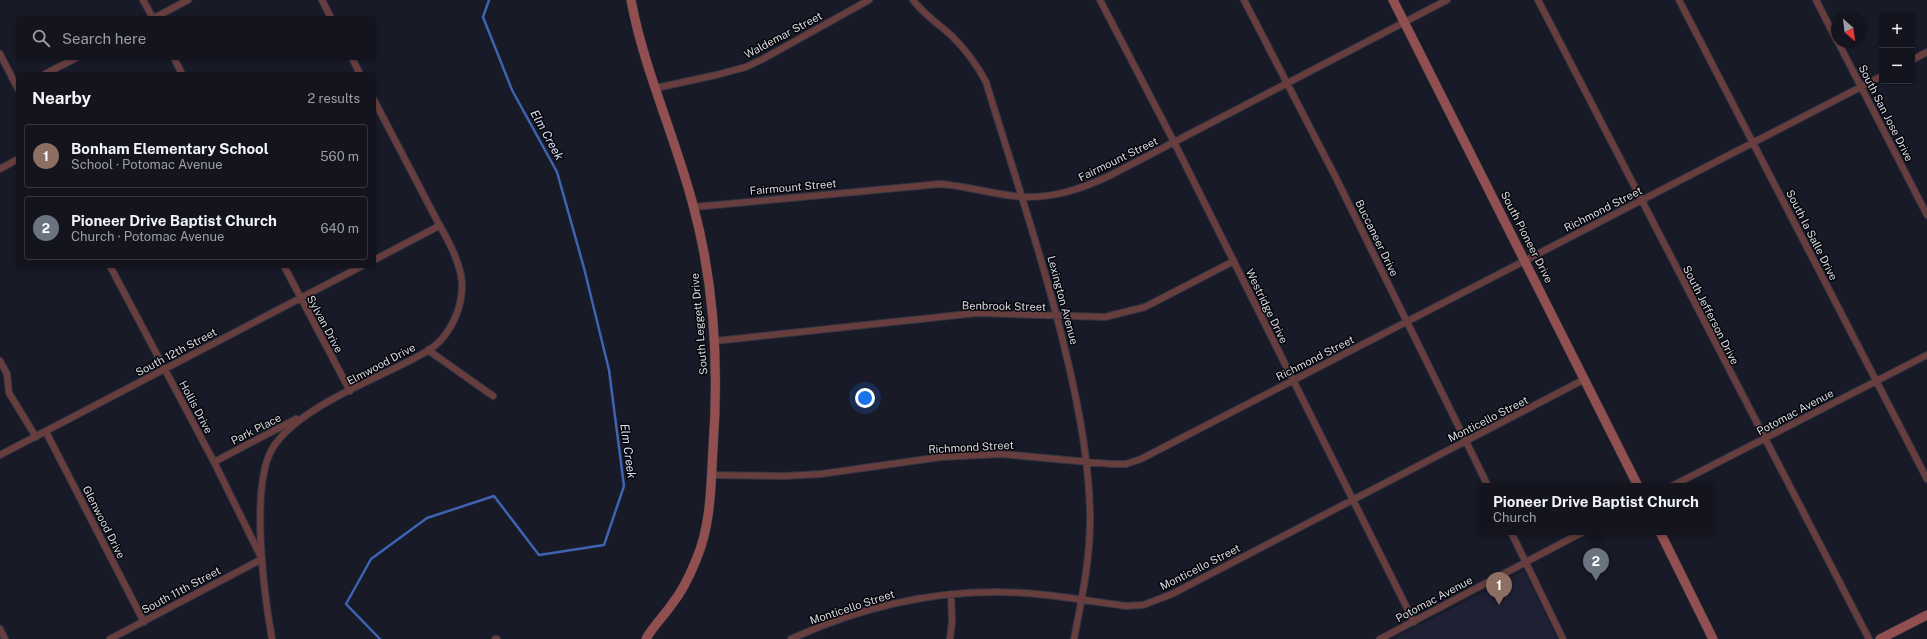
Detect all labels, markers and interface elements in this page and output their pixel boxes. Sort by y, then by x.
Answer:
street label: Waldemar Street [742,9,824,61]
north arrow [1831,12,1867,48]
map controls [1879,12,1915,84]
button: + [1879,12,1915,48]
search box [16,16,376,60]
icon: search [30,27,52,49]
text: Search here [62,30,146,47]
button: − [1879,48,1915,84]
street label: South San Jose Drive [1856,63,1916,163]
text: Nearby [32,88,91,108]
text: 2 results [308,91,360,106]
water label: Elm Creek [527,107,567,163]
street label: Fairmount Street [1076,135,1160,183]
text: Bonham Elementary School [71,140,269,157]
text: 1 [43,149,49,164]
text: 560 m [320,149,359,164]
text: School · Potomac Avenue [71,157,223,172]
street label: Fairmount Street [749,177,837,197]
street label: Richmond Street [1562,184,1644,234]
street label: South la Salle Drive [1784,188,1840,282]
street label: South Pioneer Drive [1499,189,1555,285]
street label: Buccaneer Drive [1353,198,1401,278]
text: Pioneer Drive Baptist Church [71,212,277,229]
text: 2 [42,221,50,236]
text: 640 m [320,221,359,236]
text: Church · Potomac Avenue [71,229,224,244]
street label: Lexington Avenue [1045,254,1081,346]
street label: South Jefferson Drive [1681,263,1741,367]
street label: Westridge Drive [1244,267,1290,345]
street label: South Leggett Drive [689,273,709,375]
street label: Sylvan Drive [305,293,345,355]
street label: Benbrook Street [962,299,1046,313]
street label: South 12th Street [134,326,218,378]
street label: Richmond Street [1274,333,1356,383]
street label: Elmwood Drive [345,341,417,387]
street label: Hollis Drive [177,378,215,436]
street label: Potomac Avenue [1755,387,1835,437]
your location [855,388,875,408]
street label: Monticello Street [1446,394,1530,444]
street label: Park Place [229,411,283,447]
water label: Elm Creek [617,423,639,480]
street label: Richmond Street [928,439,1014,455]
popup [1479,483,1713,535]
street label: Glenwood Drive [80,484,128,560]
text: Pioneer Drive Baptist Church [1493,493,1699,510]
text: Church [1493,510,1537,525]
street label: Monticello Street [1158,542,1242,592]
pin: 2 [1583,548,1609,581]
street label: South 11th Street [139,564,223,616]
pin: 1 [1486,572,1512,605]
street label: Potomac Avenue [1394,574,1474,624]
street label: Monticello Street [808,588,896,626]

